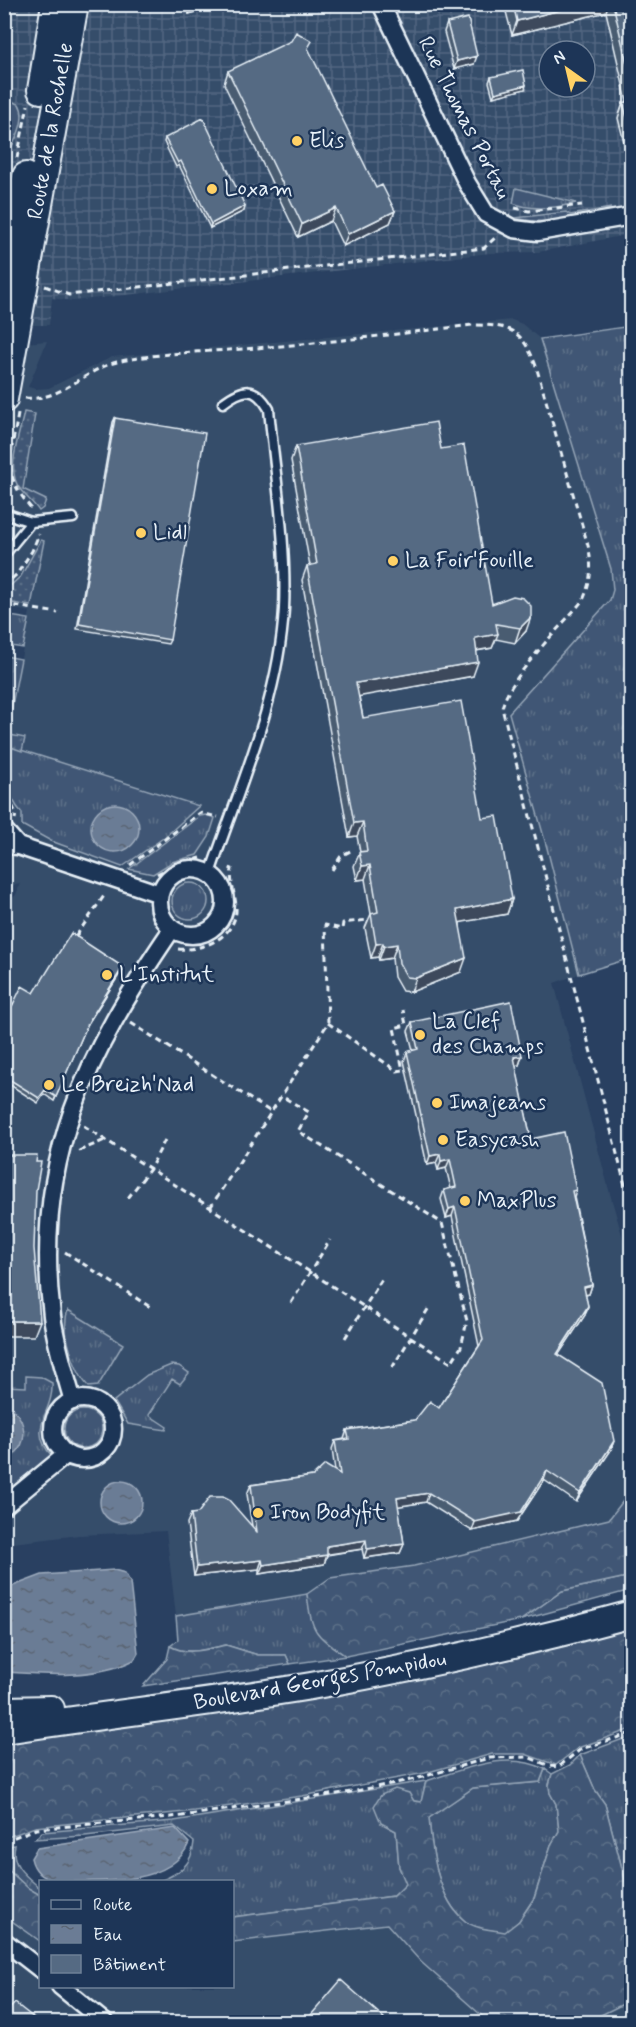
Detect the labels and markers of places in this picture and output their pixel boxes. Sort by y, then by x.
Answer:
place label: Elis [309,127,345,155]
marker: Elis [290,134,304,148]
place label: Loxam [224,175,293,203]
marker: Loxam [205,182,219,196]
place label: Lidl [153,519,187,547]
marker: Lidl [134,526,148,540]
place label: La Foir'Fouille [405,547,534,575]
marker: La Foir'Fouille [386,554,400,568]
place label: L'Institut [119,961,214,989]
marker: L'Institut [100,968,114,982]
place label: La Clef des Champs [432,1008,544,1061]
marker: La Clef des Champs [413,1028,427,1042]
place label: Le Breizh'Nad [61,1071,194,1099]
marker: Le Breizh'Nad [42,1078,56,1092]
place label: Imajeans [449,1089,546,1118]
marker: Imajeans [430,1096,444,1110]
place label: Easycash [455,1126,540,1154]
marker: Easycash [436,1133,450,1147]
place label: MaxPlus [477,1187,557,1215]
marker: MaxPlus [458,1194,472,1208]
place label: Iron Bodyfit [270,1499,385,1527]
marker: Iron Bodyfit [251,1506,265,1520]

